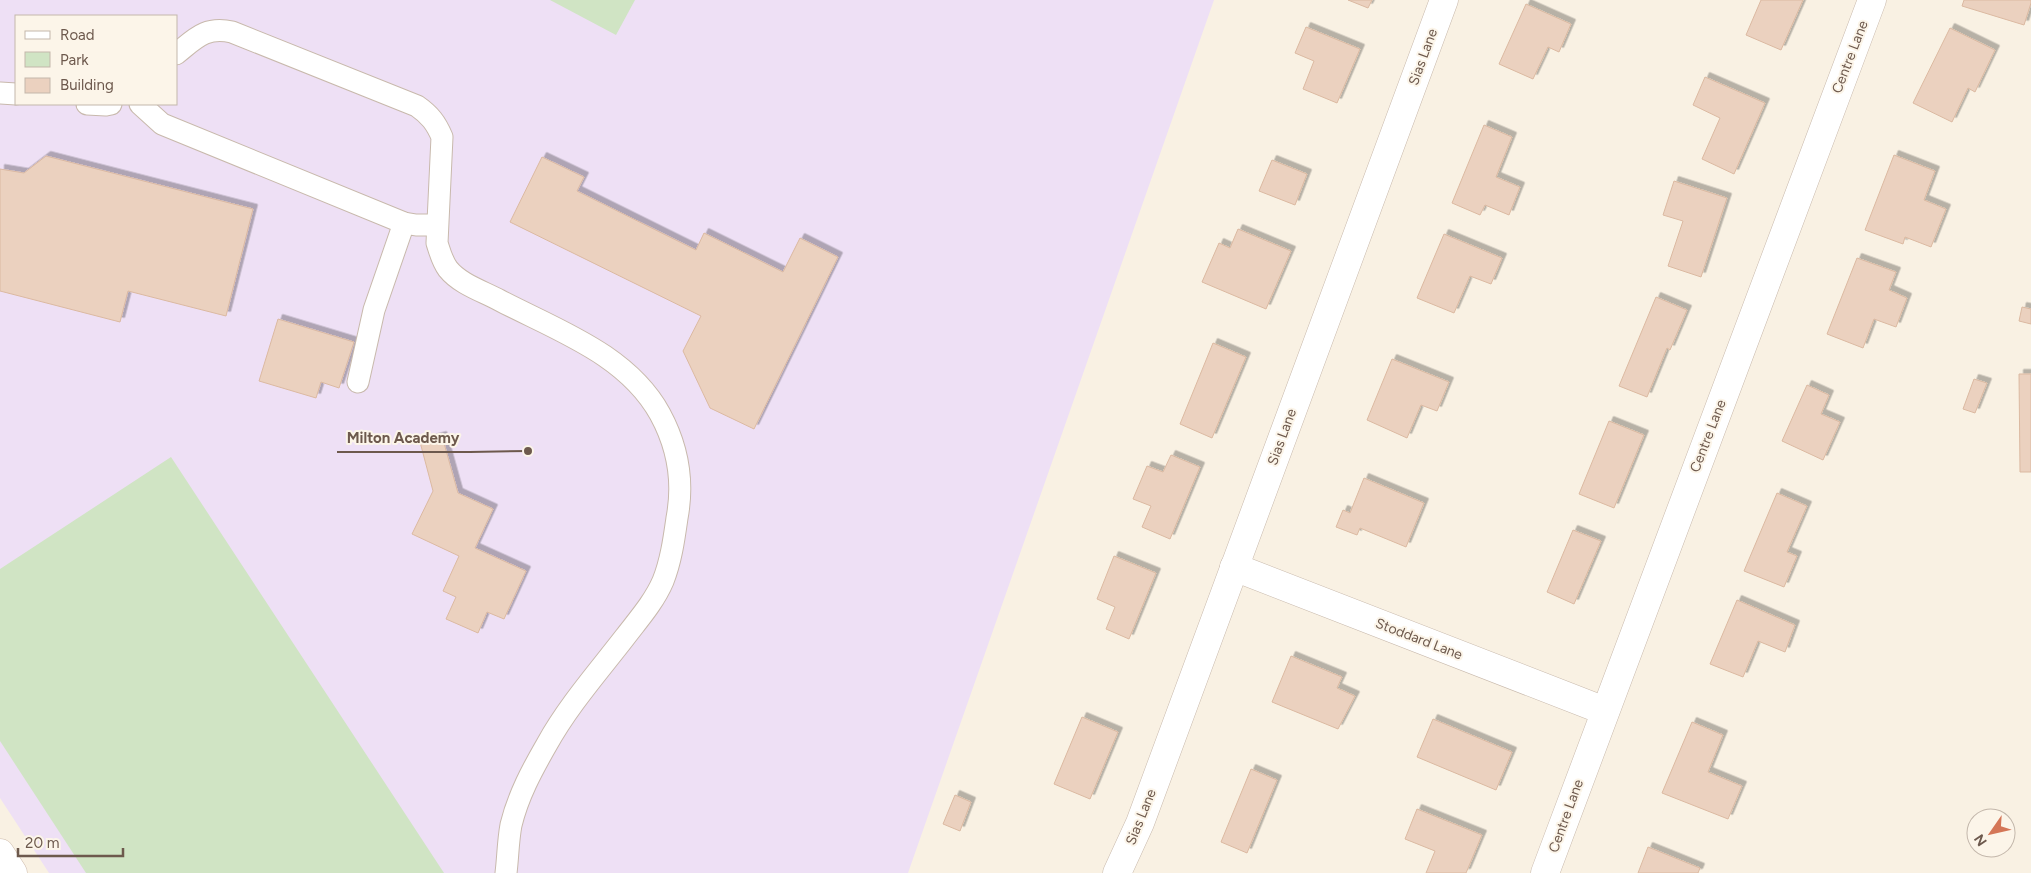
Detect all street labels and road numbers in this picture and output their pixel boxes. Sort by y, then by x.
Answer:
street label: Centre Lane [1828,18,1872,96]
street label: Sias Lane [1405,26,1441,88]
street label: Centre Lane [1686,397,1730,475]
street label: Sias Lane [1264,406,1300,468]
street label: Stoddard Lane [1373,615,1465,664]
street label: Centre Lane [1545,777,1587,855]
street label: Sias Lane [1122,786,1160,847]

